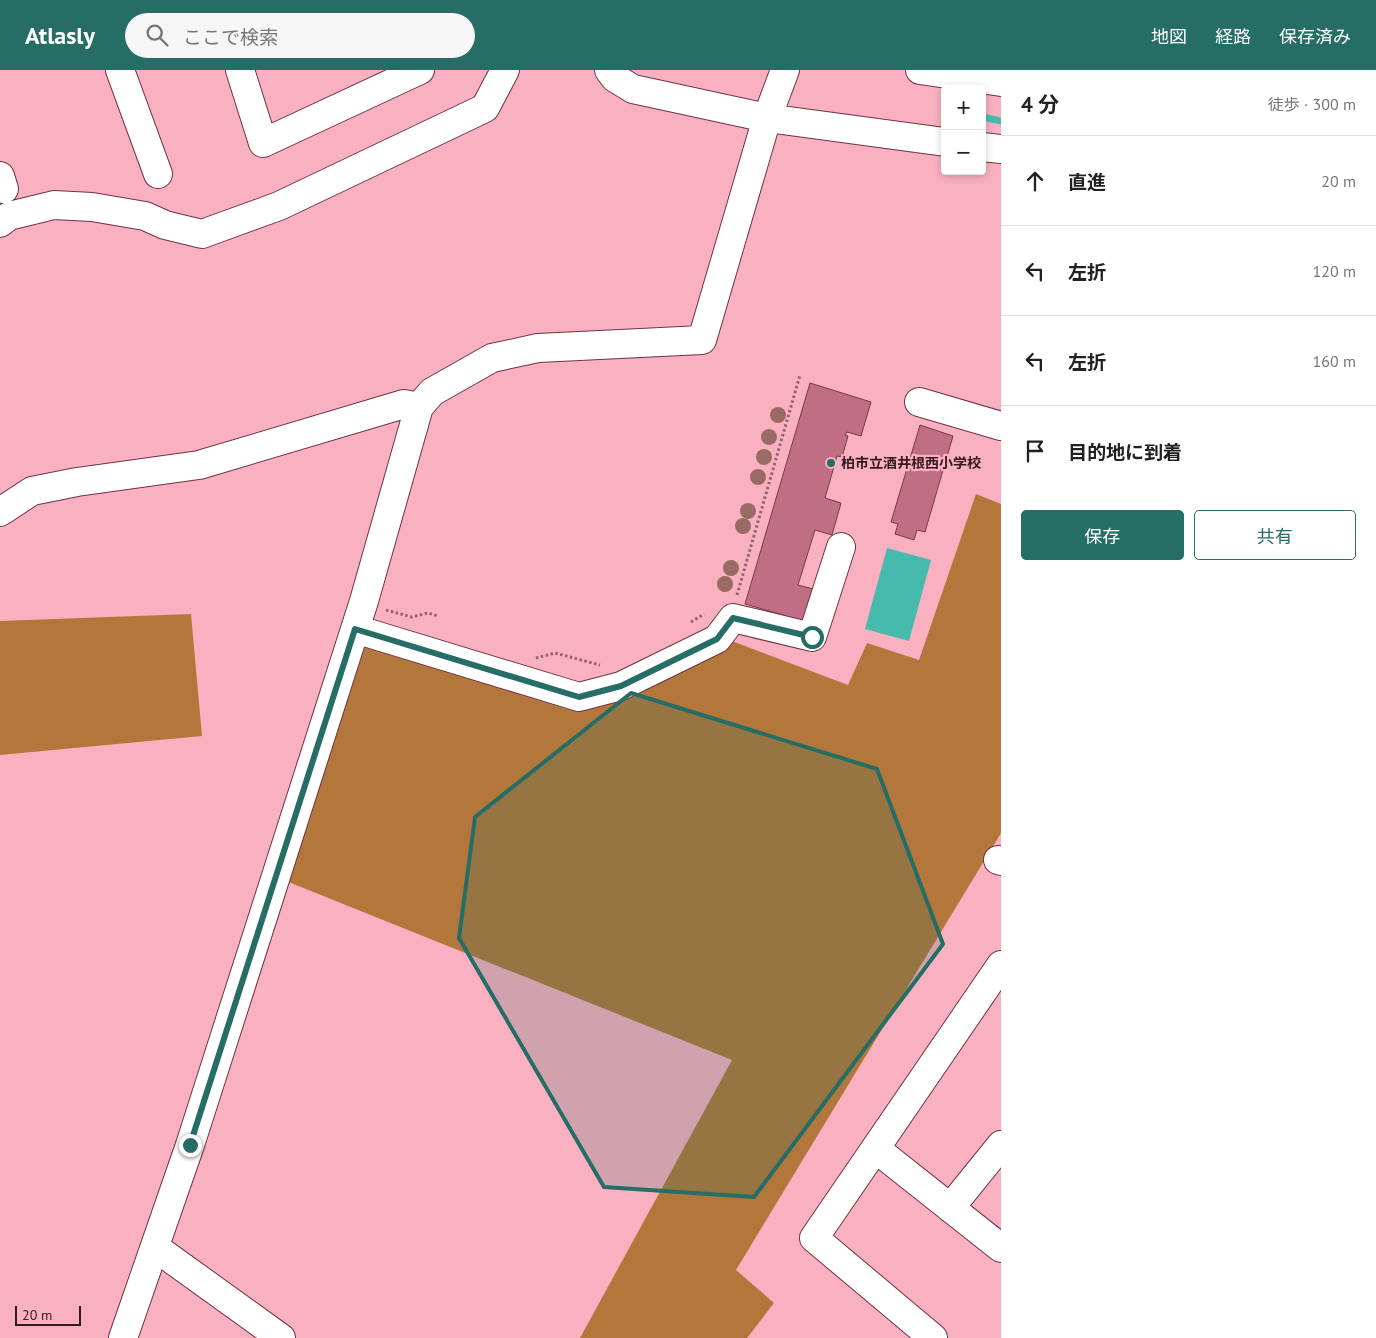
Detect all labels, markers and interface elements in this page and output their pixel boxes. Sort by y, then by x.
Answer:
search box [125,13,475,58]
text: Atlasly [25,20,95,51]
icon: search [143,21,171,49]
text: ここで検索 [183,25,278,49]
text: 地図 [1151,25,1187,48]
text: 経路 [1215,25,1251,48]
text: 保存済み [1279,25,1351,48]
map controls [941,85,986,175]
button: + [941,85,986,130]
text: 4 分 [1021,91,1059,118]
text: 徒歩 · 300 m [1268,94,1356,114]
button: − [941,130,986,175]
icon: ahead [1021,167,1049,195]
text: 直進 [1068,170,1106,194]
text: 20 m [1321,171,1356,191]
icon: left [1021,257,1049,285]
text: 左折 [1068,260,1106,284]
text: 120 m [1313,261,1356,281]
icon: left [1021,347,1049,375]
text: 左折 [1068,350,1106,374]
text: 160 m [1313,351,1356,371]
icon: arrive [1021,437,1049,465]
text: 目的地に到着 [1068,440,1182,464]
place label: 柏市立酒井根西小学校 [841,454,981,472]
marker: 柏市立酒井根西小学校 [825,457,837,469]
button: 保存 [1021,510,1184,560]
button: 共有 [1194,510,1356,560]
route start [801,626,824,649]
route end [179,1134,202,1157]
scale bar [15,1303,81,1326]
text: 20 m [22,1306,52,1324]

